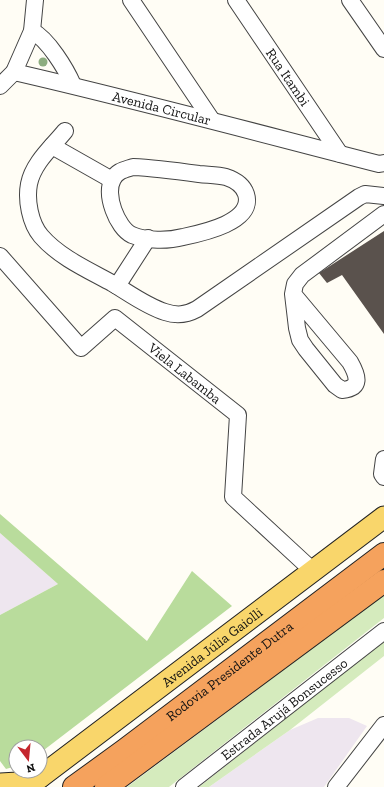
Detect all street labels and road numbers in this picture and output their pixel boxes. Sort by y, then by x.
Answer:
street label: Rua Itambi [262,45,313,110]
street label: Avenida Circular [110,88,213,129]
street label: Viela Labamba [144,339,225,408]
street label: Avenida Júlia Gaiolli [159,604,266,691]
street label: Rodovia Presidente Dutra [163,618,297,725]
street label: Estrada Arujá Bonsucesso [218,655,351,764]

